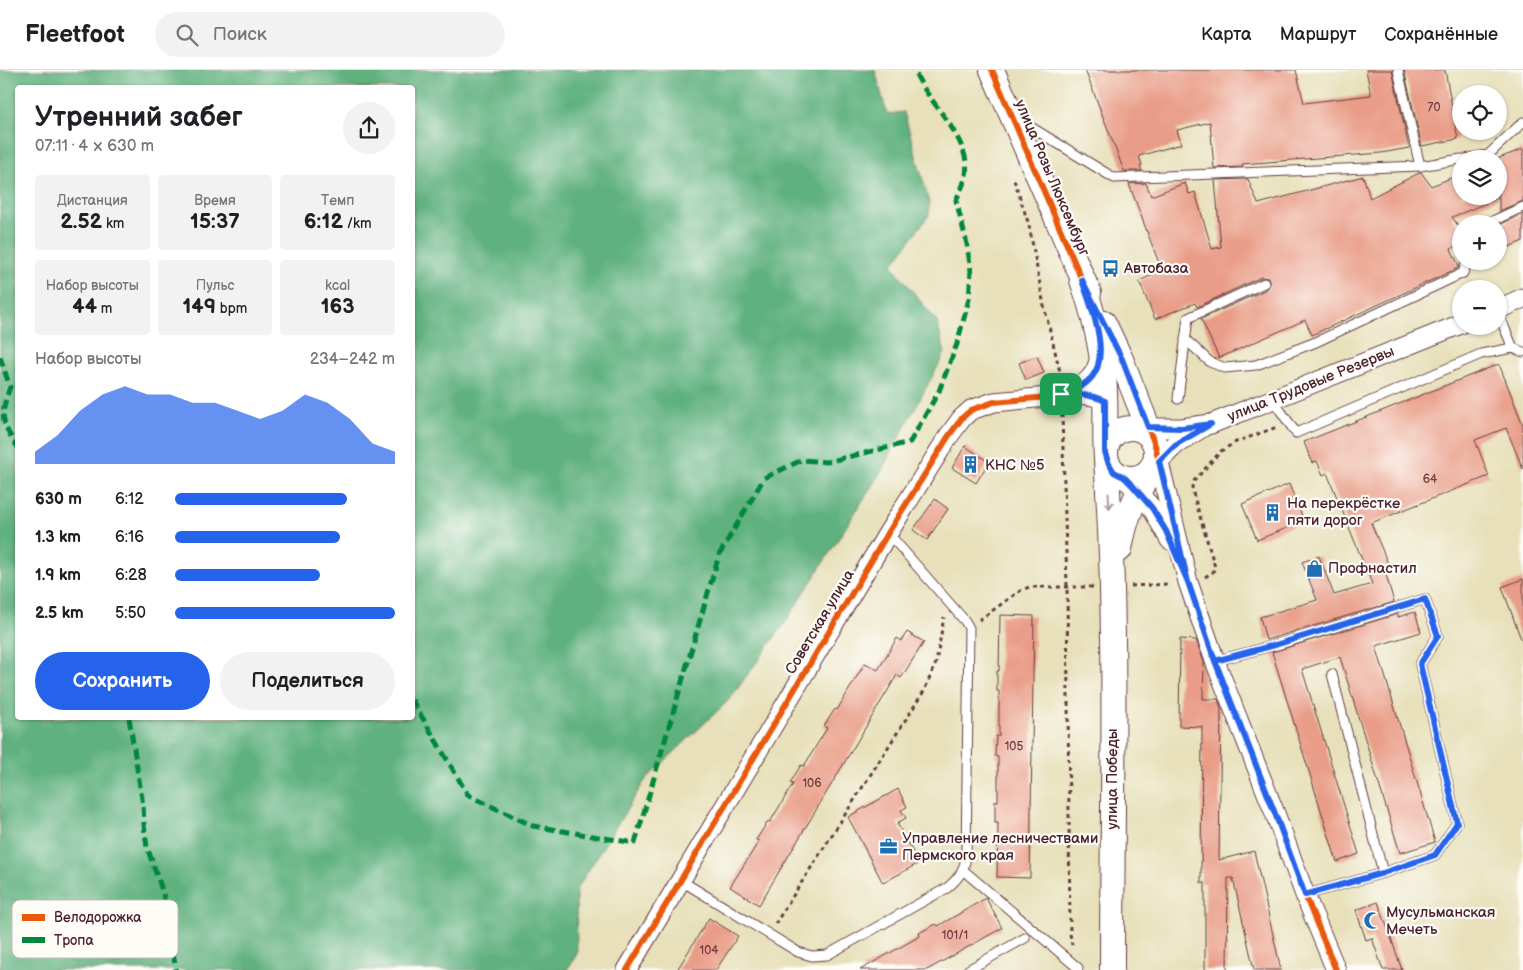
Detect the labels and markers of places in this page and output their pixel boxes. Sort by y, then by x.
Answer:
bus stop icon: Автобаза [1100,258,1120,278]
place label: Автобаза [1123,259,1189,278]
pin [1040,373,1082,415]
building icon: КНС №5 [961,455,981,475]
place label: КНС №5 [985,456,1045,475]
place label: На перекрёстке пяти дорог [1287,494,1400,530]
building icon: На перекрёстке пяти дорог [1263,502,1283,522]
shop icon: Профнастил [1304,558,1324,578]
place label: Профнастил [1328,559,1417,578]
place label: Управление лесничествами Пермского края [902,829,1098,865]
office icon: Управление лесничествами Пермского края [878,837,898,857]
place label: Мусульманская Мечеть [1386,903,1495,939]
mosque icon: Мусульманская Мечеть [1362,911,1382,931]

